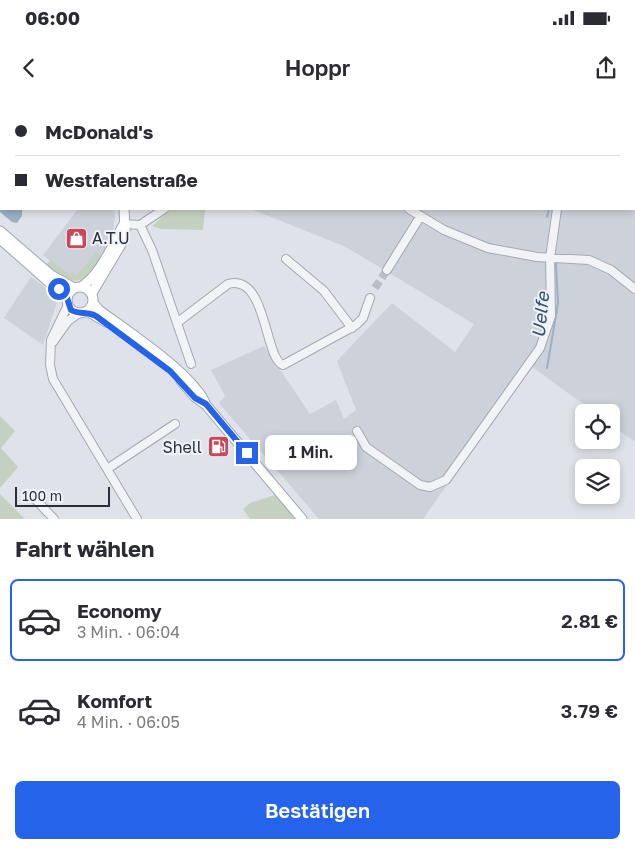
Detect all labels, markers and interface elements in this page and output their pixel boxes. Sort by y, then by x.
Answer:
text: 06:00 [25,6,80,29]
icon: back [15,54,43,82]
text: Hoppr [285,54,350,81]
icon: share [592,54,620,82]
text: McDonald's [45,120,154,143]
text: Westfalenstraße [45,168,198,191]
shop icon: A.T.U [64,226,88,250]
place label: A.T.U [92,228,130,248]
route start [48,278,70,300]
water label: Uelfe [527,289,554,339]
map controls [575,404,620,504]
button: locate [575,404,620,449]
fuel station icon: Shell [206,435,230,459]
callout: 1 Min. [264,436,357,470]
place label: Shell [162,437,202,457]
route end [236,442,258,464]
text: 1 Min. [288,442,334,462]
button: layers [575,459,620,504]
scale bar [15,484,110,507]
text: 100 m [22,487,62,504]
text: Fahrt wählen [15,535,154,562]
icon: car [17,598,62,643]
text: Economy [77,599,162,622]
text: 2.81 € [561,609,618,632]
text: 3 Min. · 06:04 [77,622,180,642]
icon: car [17,688,62,733]
text: Komfort [77,689,152,712]
text: 3.79 € [561,699,618,722]
text: 4 Min. · 06:05 [77,712,180,732]
button: Bestätigen [15,781,620,839]

